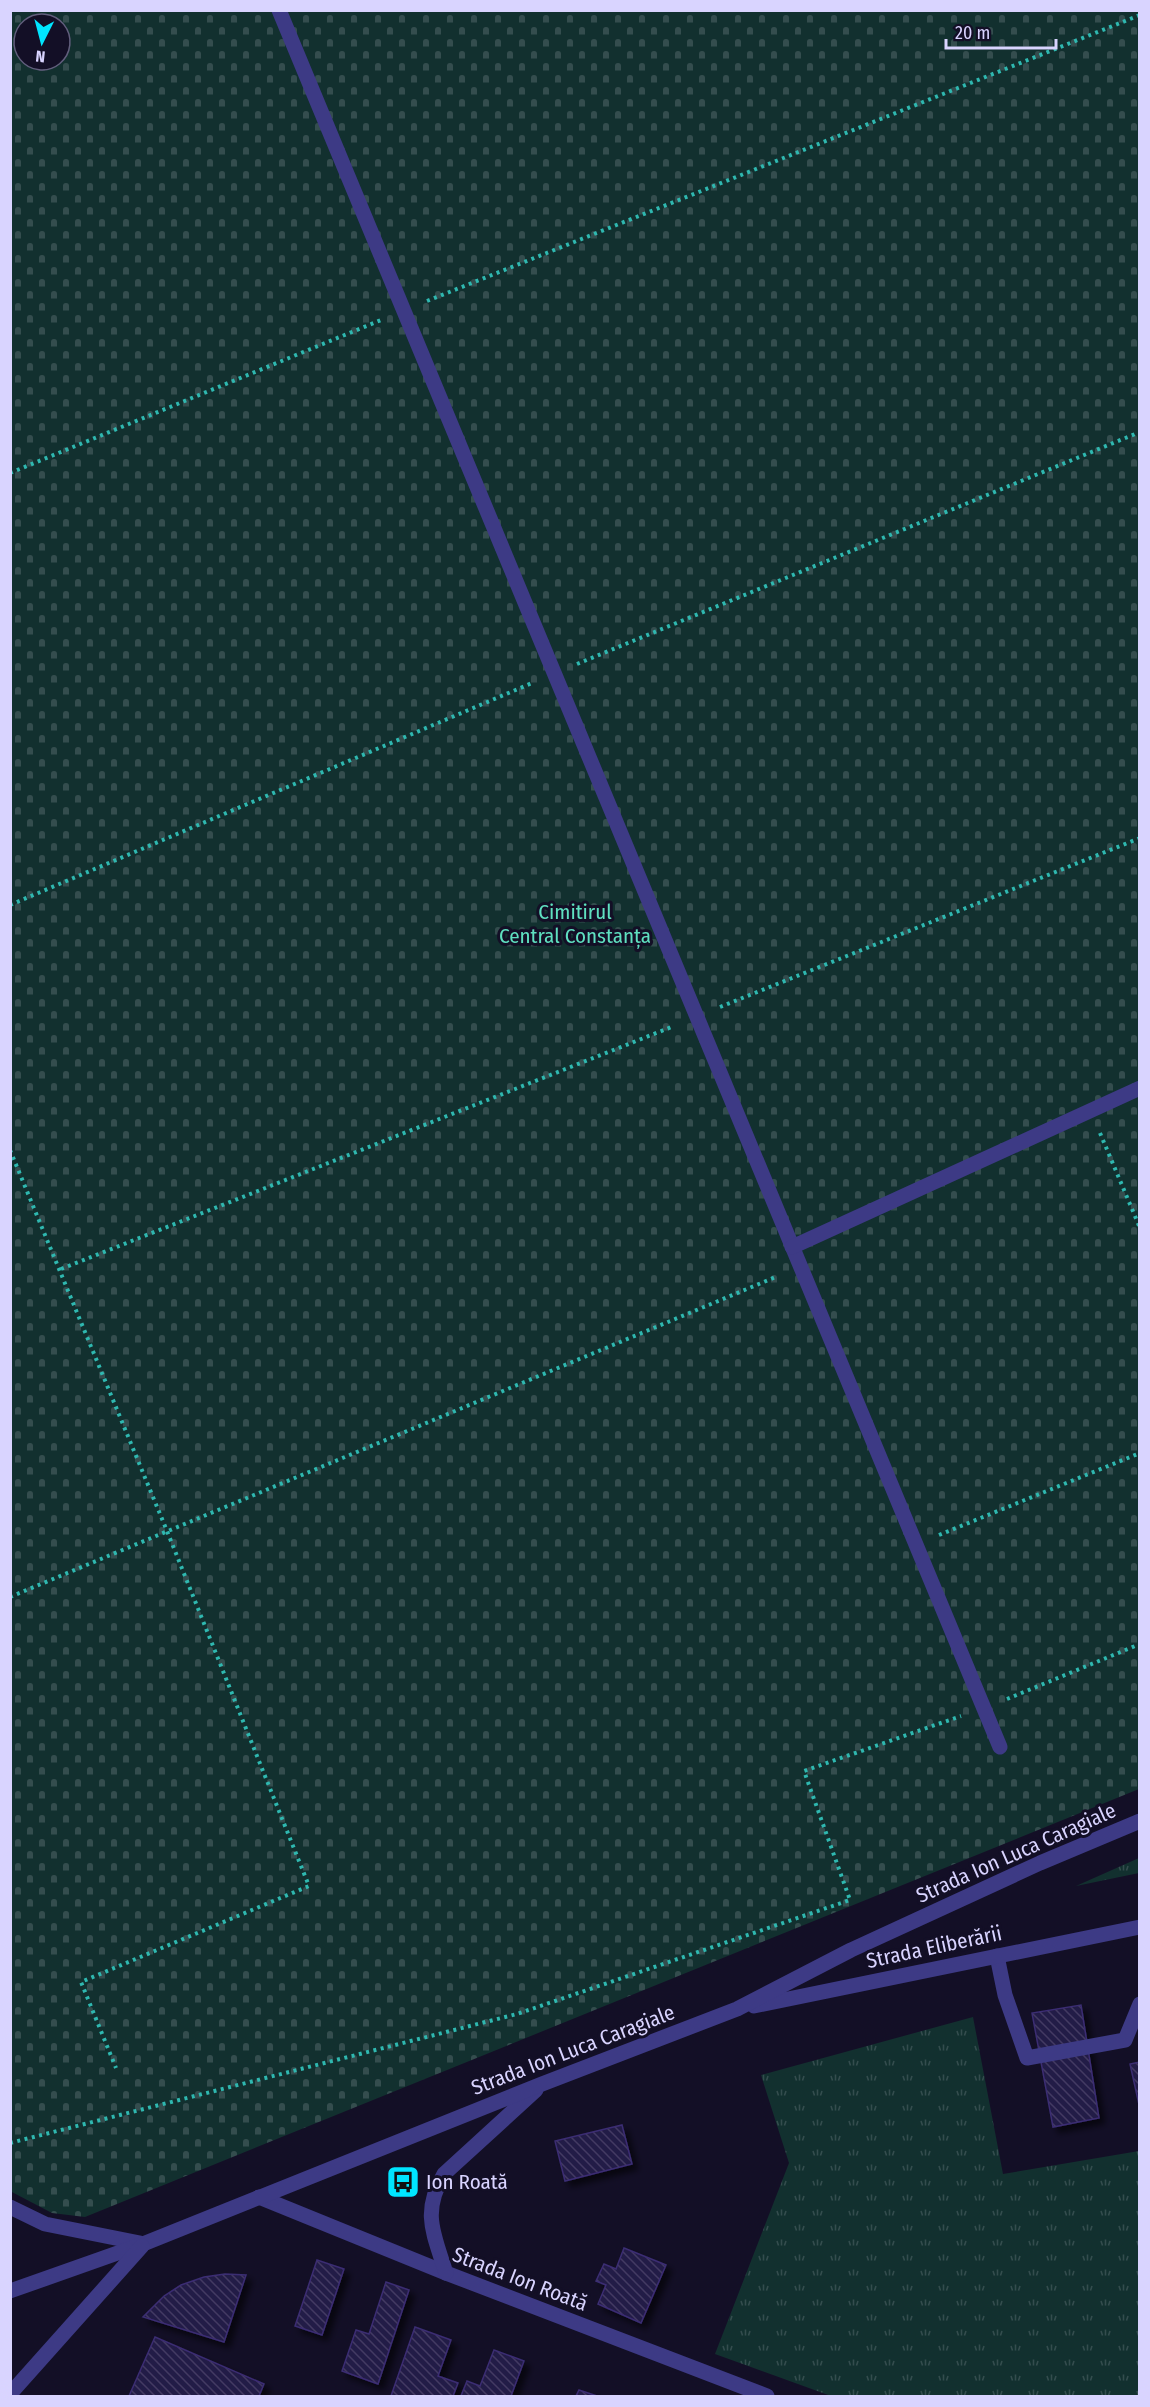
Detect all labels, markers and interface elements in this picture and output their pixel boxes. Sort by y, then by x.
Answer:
north arrow [12,12,72,72]
scale bar [946,12,1056,50]
text: 20 m [955,22,990,44]
text: N [35,46,46,66]
park label: Cimitirul Central Constanța [499,899,651,949]
street label: Strada Ion Luca Caragiale [912,1797,1120,1909]
street label: Strada Eliberării [864,1920,1004,1974]
street label: Strada Ion Luca Caragiale [468,1999,678,2101]
bus stop icon: Ion Roată [385,2164,421,2200]
place label: Ion Roată [426,2169,508,2195]
street label: Strada Ion Roată [449,2241,591,2317]

